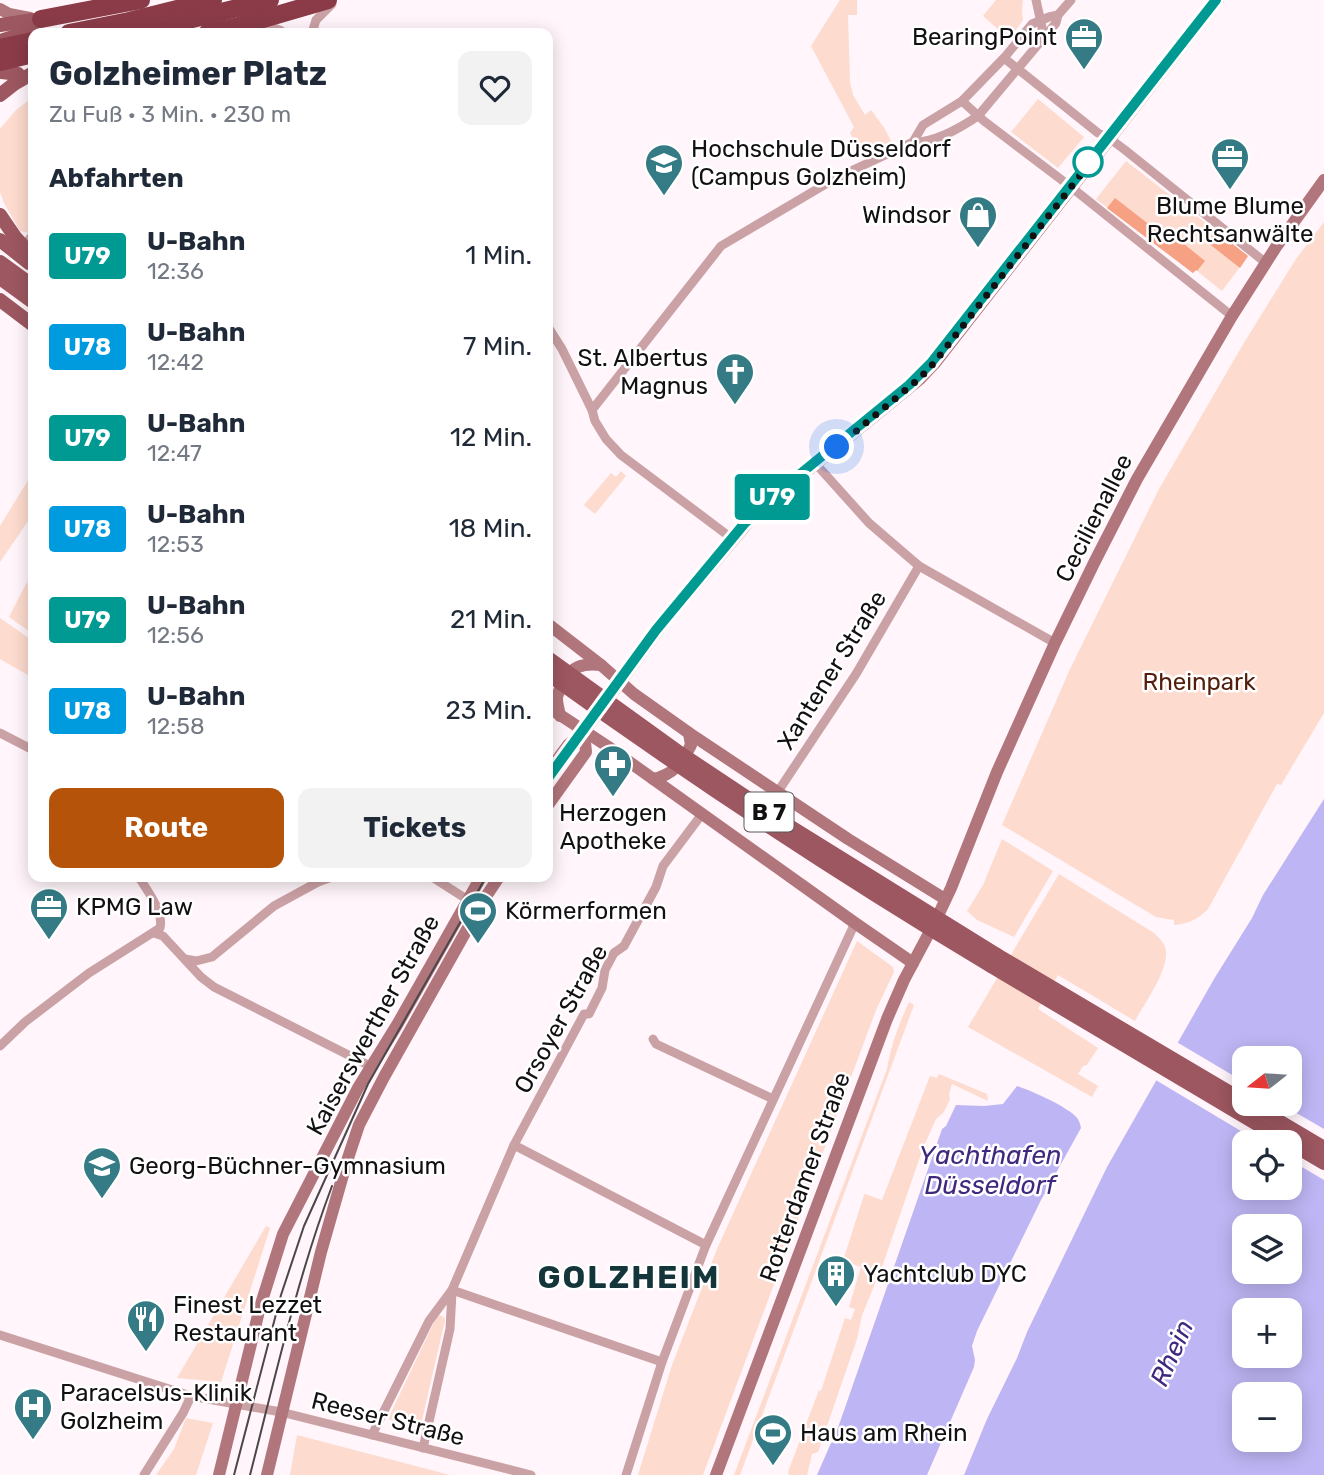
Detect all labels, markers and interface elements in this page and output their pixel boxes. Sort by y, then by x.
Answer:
office icon: BearingPoint [1063,16,1105,71]
place label: BearingPoint [912,23,1057,51]
button: heart [458,51,532,125]
text: Golzheimer Platz [49,54,327,93]
text: Zu Fuß · 3 Min. · 230 m [49,100,291,128]
place label: Hochschule Düsseldorf (Campus Golzheim) [691,135,951,191]
office icon: Blume Blume Rechtsanwälte [1209,136,1251,191]
school or university icon: Hochschule Düsseldorf (Campus Golzheim) [643,142,685,197]
unlabelled marker [1073,147,1103,177]
text: Abfahrten [49,163,184,194]
place label: Blume Blume Rechtsanwälte [1147,192,1313,248]
shop icon: Windsor [957,194,999,249]
place label: Windsor [862,201,951,229]
text: U-Bahn [147,226,245,257]
text: 1 Min. [465,240,532,271]
text: U79 [64,242,111,270]
text: 12:36 [147,257,204,285]
text: U-Bahn [147,317,245,348]
text: 7 Min. [463,331,532,362]
text: U78 [64,333,111,361]
place label: St. Albertus Magnus [578,344,708,400]
text: 12:42 [147,348,204,376]
church icon: St. Albertus Magnus [714,351,756,406]
text: U-Bahn [147,408,245,439]
text: 12 Min. [450,422,532,453]
text: U79 [64,424,111,452]
your location [819,429,854,464]
text: 12:47 [147,439,202,467]
street label: Cecilienallee [1050,449,1138,587]
line badge: U79 [732,474,812,520]
text: U79 [749,483,795,511]
text: U-Bahn [147,499,245,530]
text: 18 Min. [449,513,532,544]
text: U78 [64,515,111,543]
text: 12:53 [147,530,204,558]
street label: Xantener Straße [772,585,892,755]
text: U-Bahn [147,590,245,621]
text: 21 Min. [450,604,532,635]
text: U79 [64,606,111,634]
text: 12:56 [147,621,204,649]
park label: Rheinpark [1142,668,1256,696]
text: U-Bahn [147,681,245,712]
text: 23 Min. [445,695,532,726]
text: U78 [64,697,111,725]
text: 12:58 [147,712,205,740]
pharmacy icon: Herzogen Apotheke [592,743,634,798]
button: Route [49,788,284,868]
button: Tickets [298,788,532,868]
road number: B 7 [744,792,794,832]
place label: Herzogen Apotheke [559,799,667,855]
office icon: KPMG Law [28,886,70,941]
sports icon: Körmerformen [457,890,499,945]
place label: KPMG Law [76,893,193,921]
place label: Körmerformen [505,897,667,925]
street label: Kaiserswerther Straße [301,910,445,1140]
street label: Orsoyer Straße [509,940,613,1098]
north arrow [1232,1046,1302,1116]
map controls [1232,1046,1302,1452]
street label: Rotterdamer Straße [754,1068,856,1286]
button: locate [1232,1130,1302,1200]
water label: Yachthafen Düsseldorf [918,1140,1062,1201]
school or university icon: Georg-Büchner-Gymnasium [81,1145,123,1200]
place label: Georg-Büchner-Gymnasium [129,1152,446,1180]
button: layers [1232,1214,1302,1284]
building icon: Yachtclub DYC [815,1253,857,1308]
district label: GOLZHEIM [538,1258,720,1296]
place label: Yachtclub DYC [863,1260,1027,1288]
place label: Finest Lezzet Restaurant [173,1291,322,1347]
restaurant icon: Finest Lezzet Restaurant [125,1298,167,1353]
button: + [1232,1298,1302,1368]
water label: Rhein [1144,1315,1200,1391]
place label: Paracelsus-Klinik Golzheim [60,1379,253,1435]
button: − [1232,1382,1302,1452]
hospital icon: Paracelsus-Klinik Golzheim [12,1386,54,1441]
street label: Reeser Straße [309,1386,467,1452]
sports icon: Haus am Rhein [752,1412,794,1467]
place label: Haus am Rhein [800,1419,968,1447]

